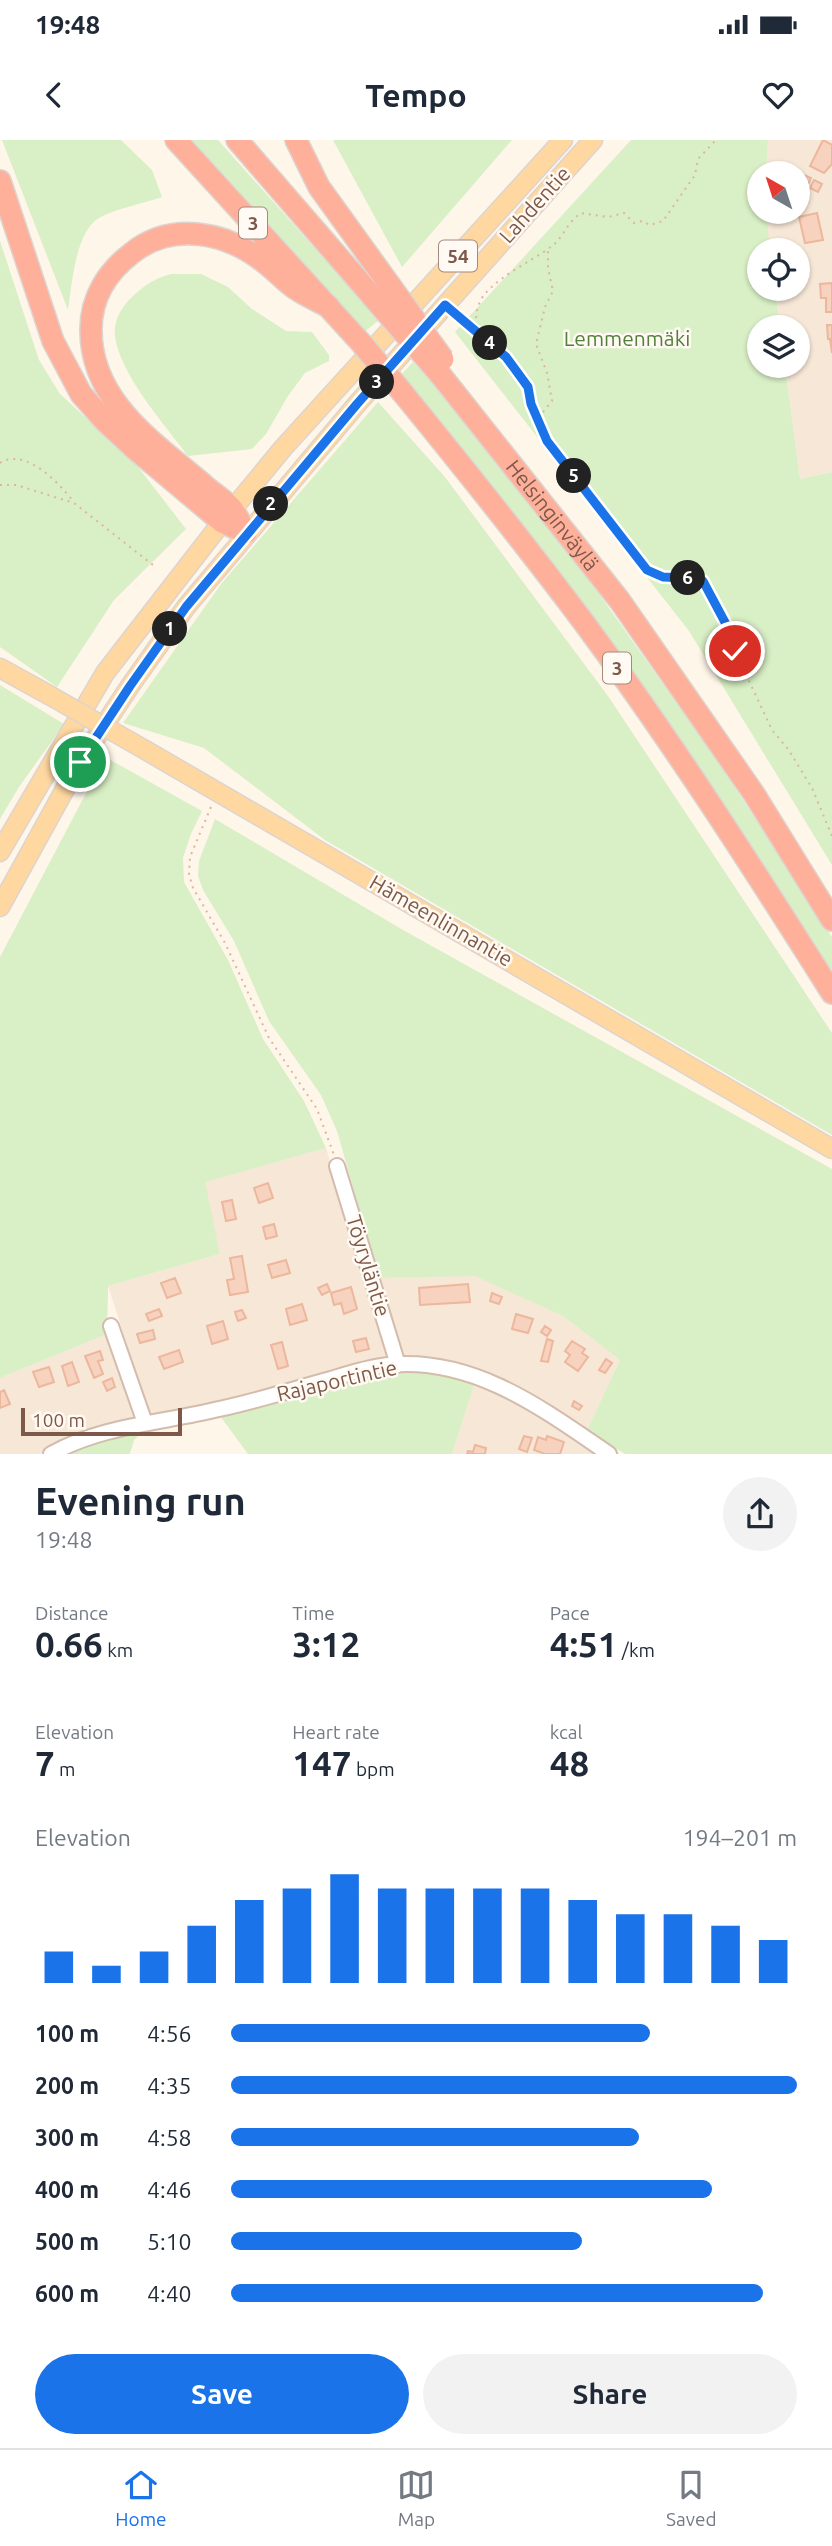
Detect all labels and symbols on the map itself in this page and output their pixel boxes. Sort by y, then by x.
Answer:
street label: Lahdentie [494,161,575,247]
north arrow [747,161,810,224]
road number: 3 [239,208,267,239]
road number: 54 [439,240,477,272]
pin: 4 [472,326,508,360]
park label: Lemmenmäki [564,326,690,350]
pin: 3 [360,364,394,400]
street label: Helsinginväylä [502,455,604,575]
pin: 5 [556,458,592,494]
pin: 2 [254,486,288,522]
pin: 6 [670,560,706,596]
pin: 1 [152,612,188,646]
pin [705,621,765,681]
road number: 3 [603,652,631,684]
pin [50,732,110,792]
street label: Hämeenlinnantie [366,869,517,971]
street label: Töyryläntie [342,1212,396,1319]
street label: Rajaportintie [274,1355,399,1406]
scale bar [21,1405,182,1437]

